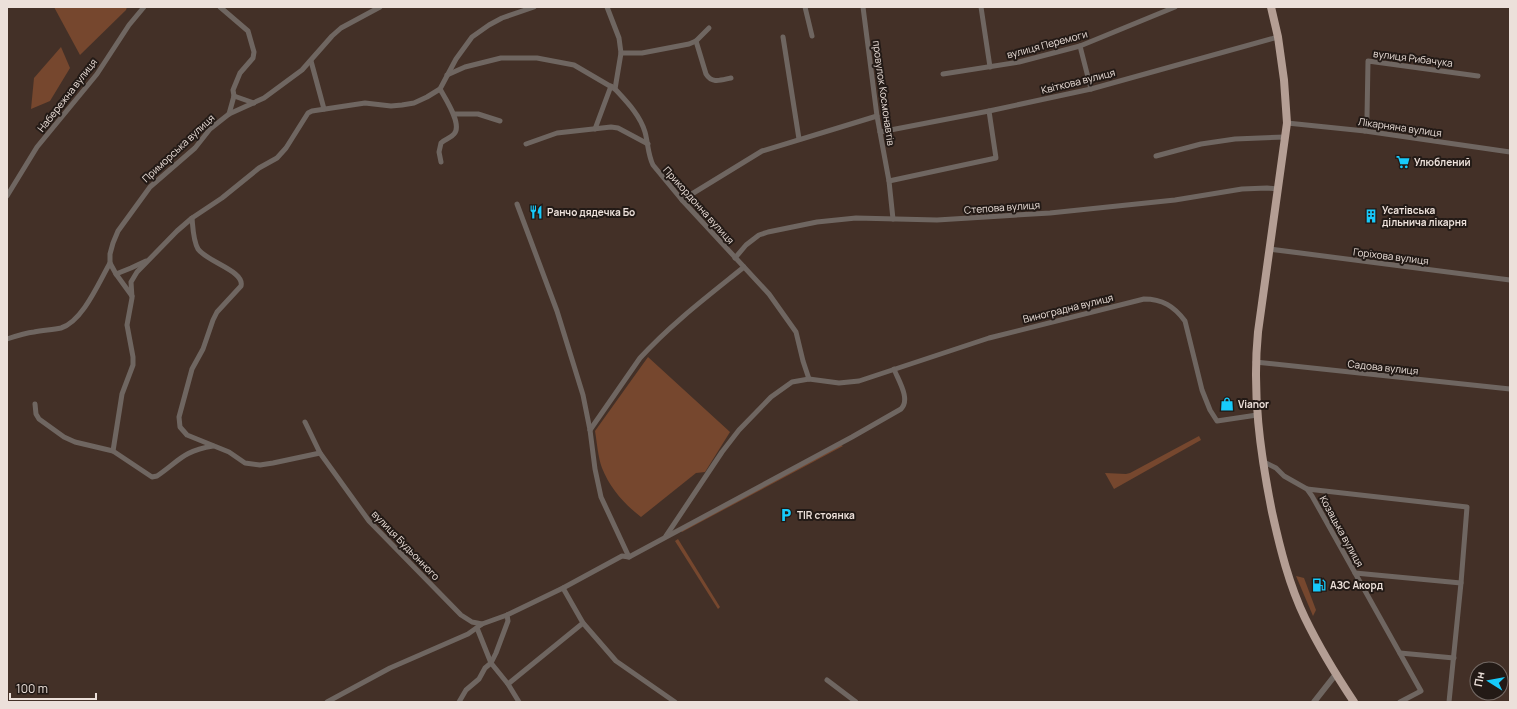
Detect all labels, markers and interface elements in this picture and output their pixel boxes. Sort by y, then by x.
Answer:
street label: вулиця Перемоги [1005,26,1089,62]
street label: провулок Космонавтів [870,40,898,147]
street label: вулиця Рибачука [1372,46,1454,70]
street label: Набережна вулиця [34,55,100,135]
street label: Квіткова вулиця [1039,65,1117,97]
street label: Приморська вулиця [139,111,217,185]
street label: Лікарняна вулиця [1357,114,1443,140]
supermarket icon: Улюблений [1395,154,1411,170]
place label: Улюблений [1414,155,1471,169]
street label: Прикордонна вулиця [660,163,738,247]
street label: Степова вулиця [964,197,1040,217]
place label: Усатівська дільнича лікарня [1382,203,1467,229]
restaurant icon: Ранчо дядечка Бо [528,204,544,220]
place label: Ранчо дядечка Бо [547,205,635,219]
building icon: Усатівська дільнича лікарня [1363,208,1379,224]
street label: Горіхова вулиця [1352,244,1430,268]
street label: Виноградна вулиця [1021,290,1115,326]
street label: Садова вулиця [1347,356,1419,378]
shop icon: Vianor [1219,396,1235,412]
place label: Vianor [1238,397,1269,411]
street label: Козацька вулиця [1317,493,1367,569]
street label: вулиця Будьонного [369,507,443,583]
parking icon: TIR стоянка [778,507,794,523]
place label: TIR стоянка [797,508,855,522]
fuel station icon: АЗС Акорд [1311,577,1327,593]
place label: АЗС Акорд [1330,578,1384,592]
north arrow [1469,661,1509,701]
text: Пн [1470,670,1487,688]
scale bar [10,675,96,701]
text: 100 m [16,680,48,697]

